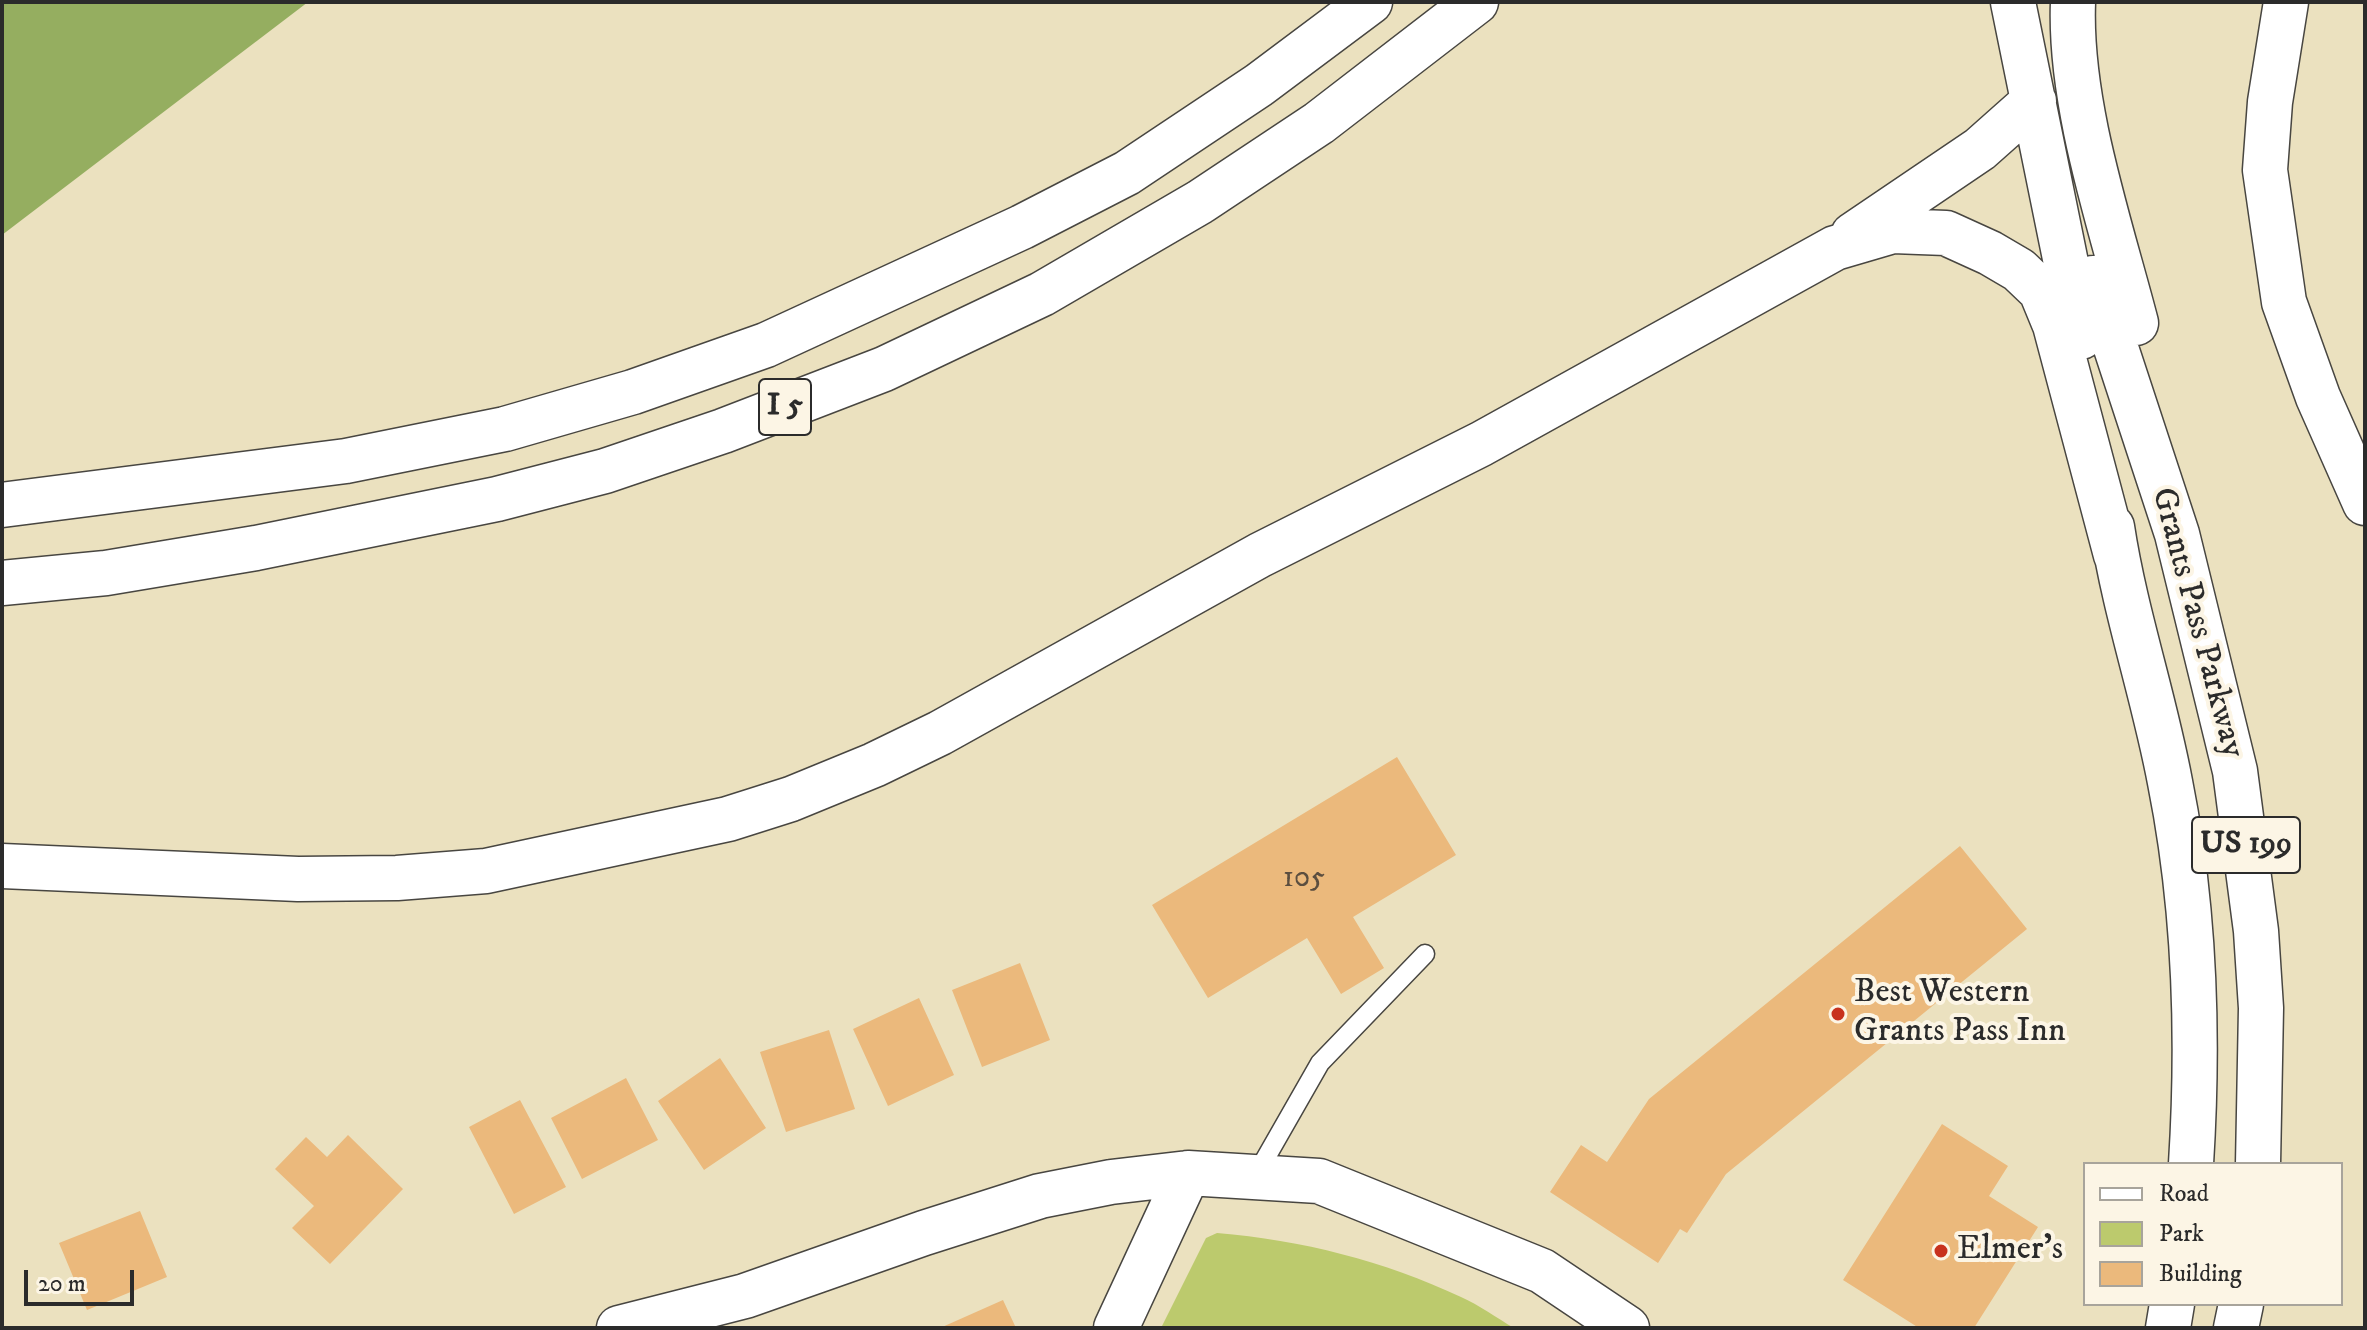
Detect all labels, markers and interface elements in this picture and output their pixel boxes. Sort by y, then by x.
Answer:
road number: I 5 [759,379,811,435]
street label: Grants Pass Parkway [2140,484,2252,762]
road number: US 199 [2192,817,2300,873]
house number: 105 [1283,862,1325,898]
place label: Best Western Grants Pass Inn [1854,974,2066,1054]
marker: Best Western Grants Pass Inn [1829,1005,1847,1023]
legend [2083,1162,2343,1306]
text: Road [2159,1179,2209,1209]
text: Park [2159,1219,2204,1249]
place label: Elmer's [1957,1231,2063,1271]
marker: Elmer's [1932,1242,1950,1260]
scale bar [28,1254,138,1304]
text: Building [2159,1259,2242,1289]
text: 20 m [38,1269,86,1299]

